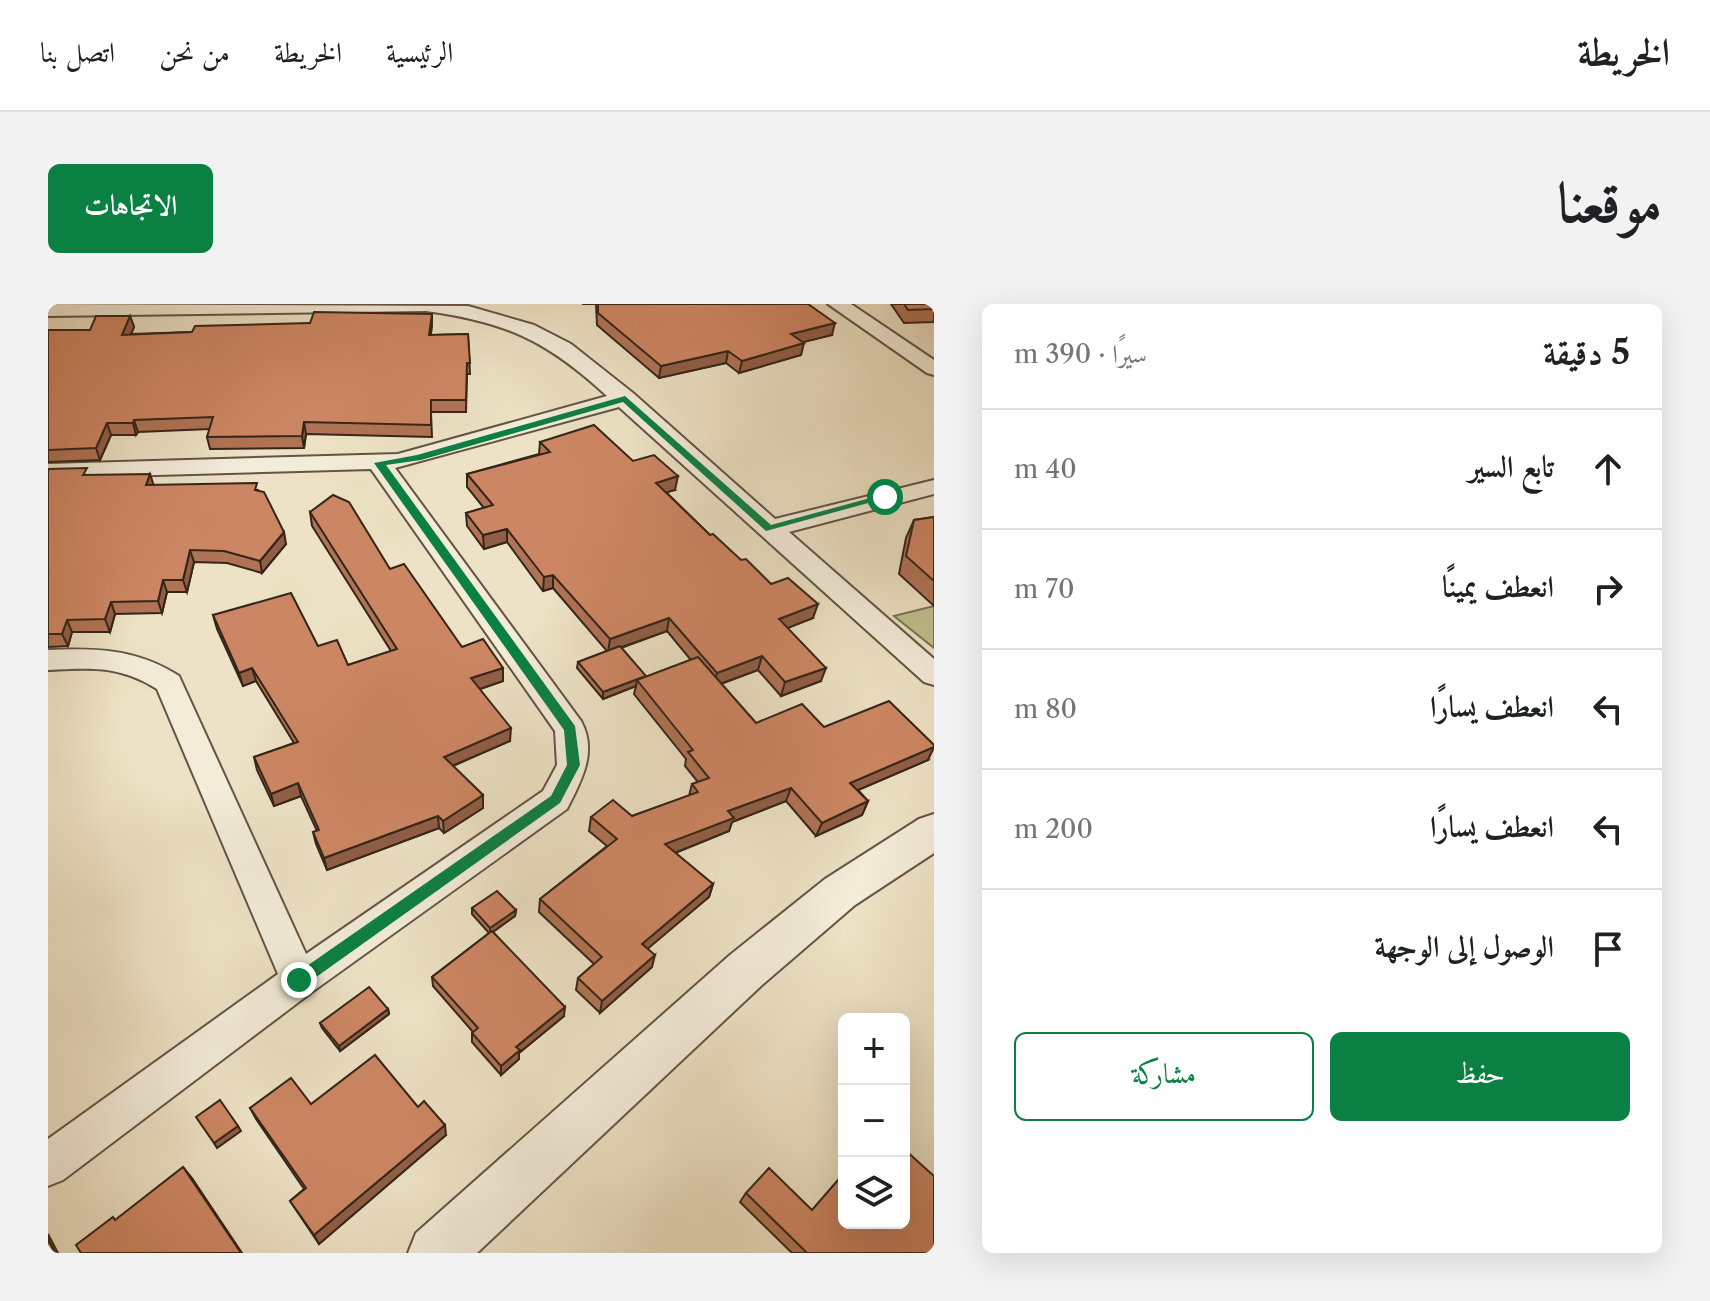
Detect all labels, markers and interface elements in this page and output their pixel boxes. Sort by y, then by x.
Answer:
text: الخريطة [1578,28,1670,75]
text: اتصل بنا [40,35,115,69]
text: من نحن [159,35,230,69]
text: الخريطة [274,35,342,69]
text: الرئيسية [386,35,453,69]
button: الاتجاهات [48,164,213,253]
text: موقعنا [1557,168,1662,237]
text: 5 دقيقة [1543,331,1630,373]
text: سيرًا · 390 m [1014,338,1147,370]
icon: ahead [1586,447,1630,491]
text: تابع السير [1468,448,1554,485]
text: 40 m [1014,453,1077,485]
route start [867,479,903,515]
icon: right [1586,567,1630,611]
text: انعطف يمينًا [1442,568,1554,605]
text: 70 m [1014,573,1074,605]
icon: left [1586,687,1630,731]
text: انعطف يسارًا [1430,688,1554,725]
text: 80 m [1014,693,1077,725]
icon: left [1586,807,1630,851]
text: انعطف يسارًا [1430,808,1554,845]
text: 200 m [1014,813,1093,845]
icon: arrive [1586,927,1630,971]
text: الوصول إلى الوجهة [1375,928,1554,965]
route end [281,962,317,998]
map controls [838,1013,910,1229]
button: + [838,1013,910,1085]
button: مشاركة [1014,1032,1314,1121]
button: حفظ [1330,1032,1630,1121]
button: − [838,1085,910,1157]
button: layers [838,1157,910,1229]

